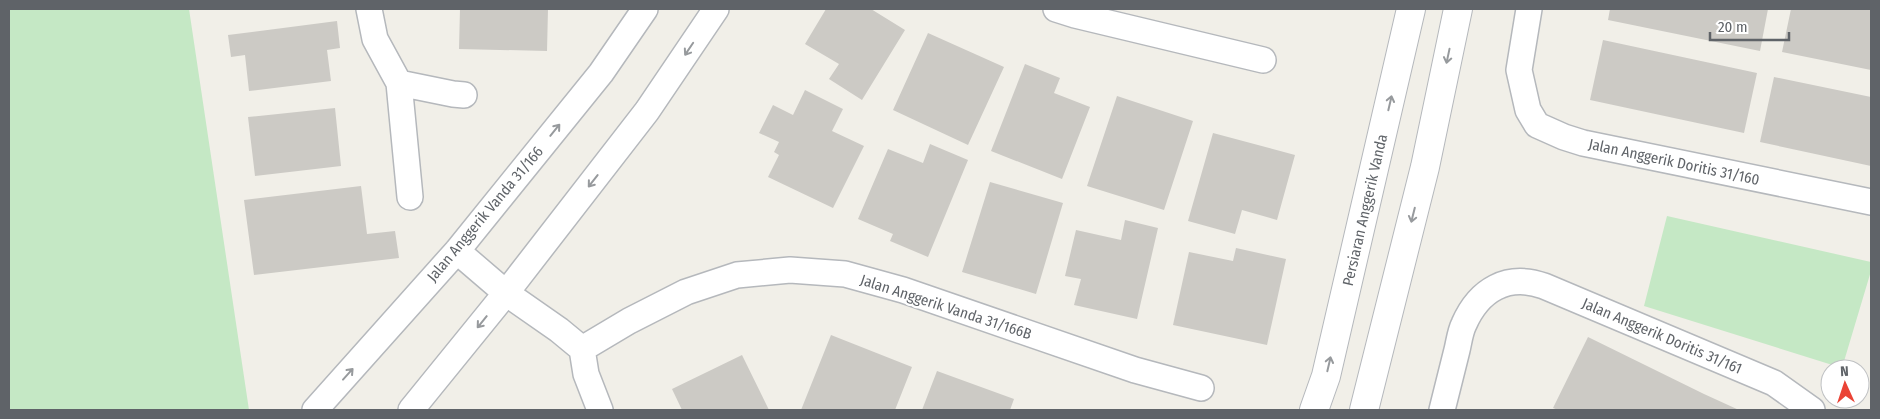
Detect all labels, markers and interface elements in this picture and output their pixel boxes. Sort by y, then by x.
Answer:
scale bar [1710,10,1789,42]
text: 20 m [1718,18,1748,36]
one-way arrow [684,42,694,56]
one-way arrow [1443,48,1452,64]
one-way arrow [1386,96,1395,112]
one-way arrow [549,124,560,137]
street label: Persiaran Anggerik Vanda [1339,132,1391,288]
street label: Jalan Anggerik Doritis 31/160 [1587,135,1761,189]
street label: Jalan Anggerik Vanda 31/166 [423,143,547,285]
one-way arrow [588,174,599,187]
one-way arrow [1408,207,1418,223]
street label: Jalan Anggerik Vanda 31/166B [858,271,1034,343]
street label: Jalan Anggerik Doritis 31/161 [1579,294,1745,378]
one-way arrow [477,316,488,329]
one-way arrow [1325,356,1334,372]
north arrow [1820,359,1870,409]
text: N [1840,363,1849,380]
one-way arrow [342,367,353,380]

